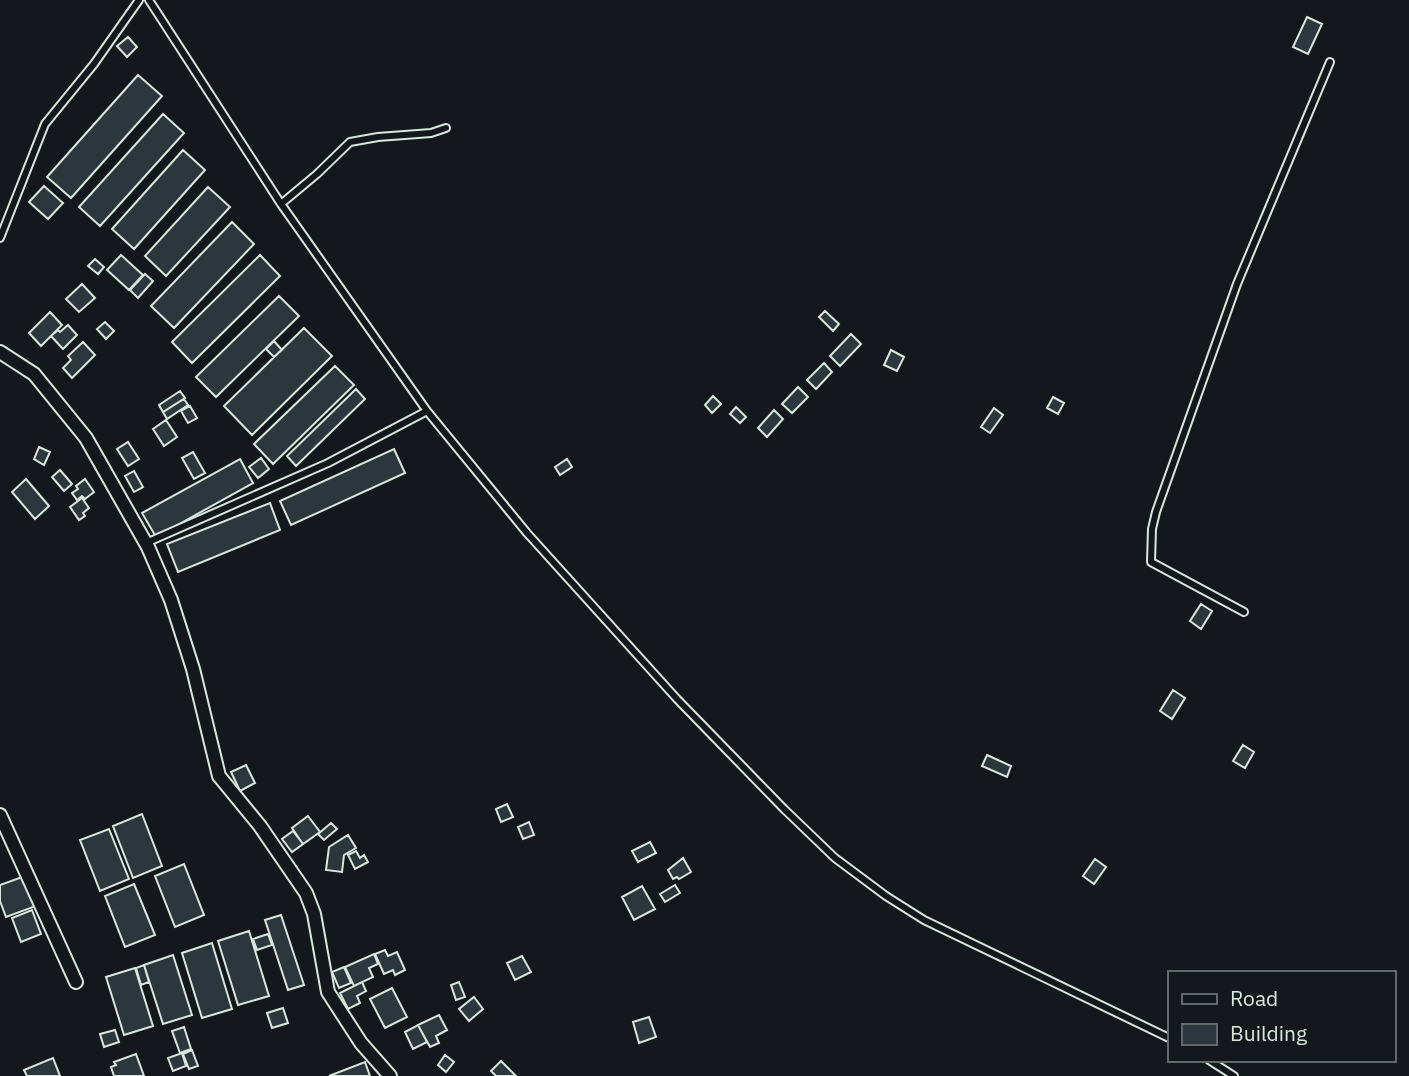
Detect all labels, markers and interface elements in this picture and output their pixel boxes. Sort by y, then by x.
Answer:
legend [1168,971,1395,1062]
text: Road [1230,984,1278,1012]
text: Building [1230,1019,1307,1047]

